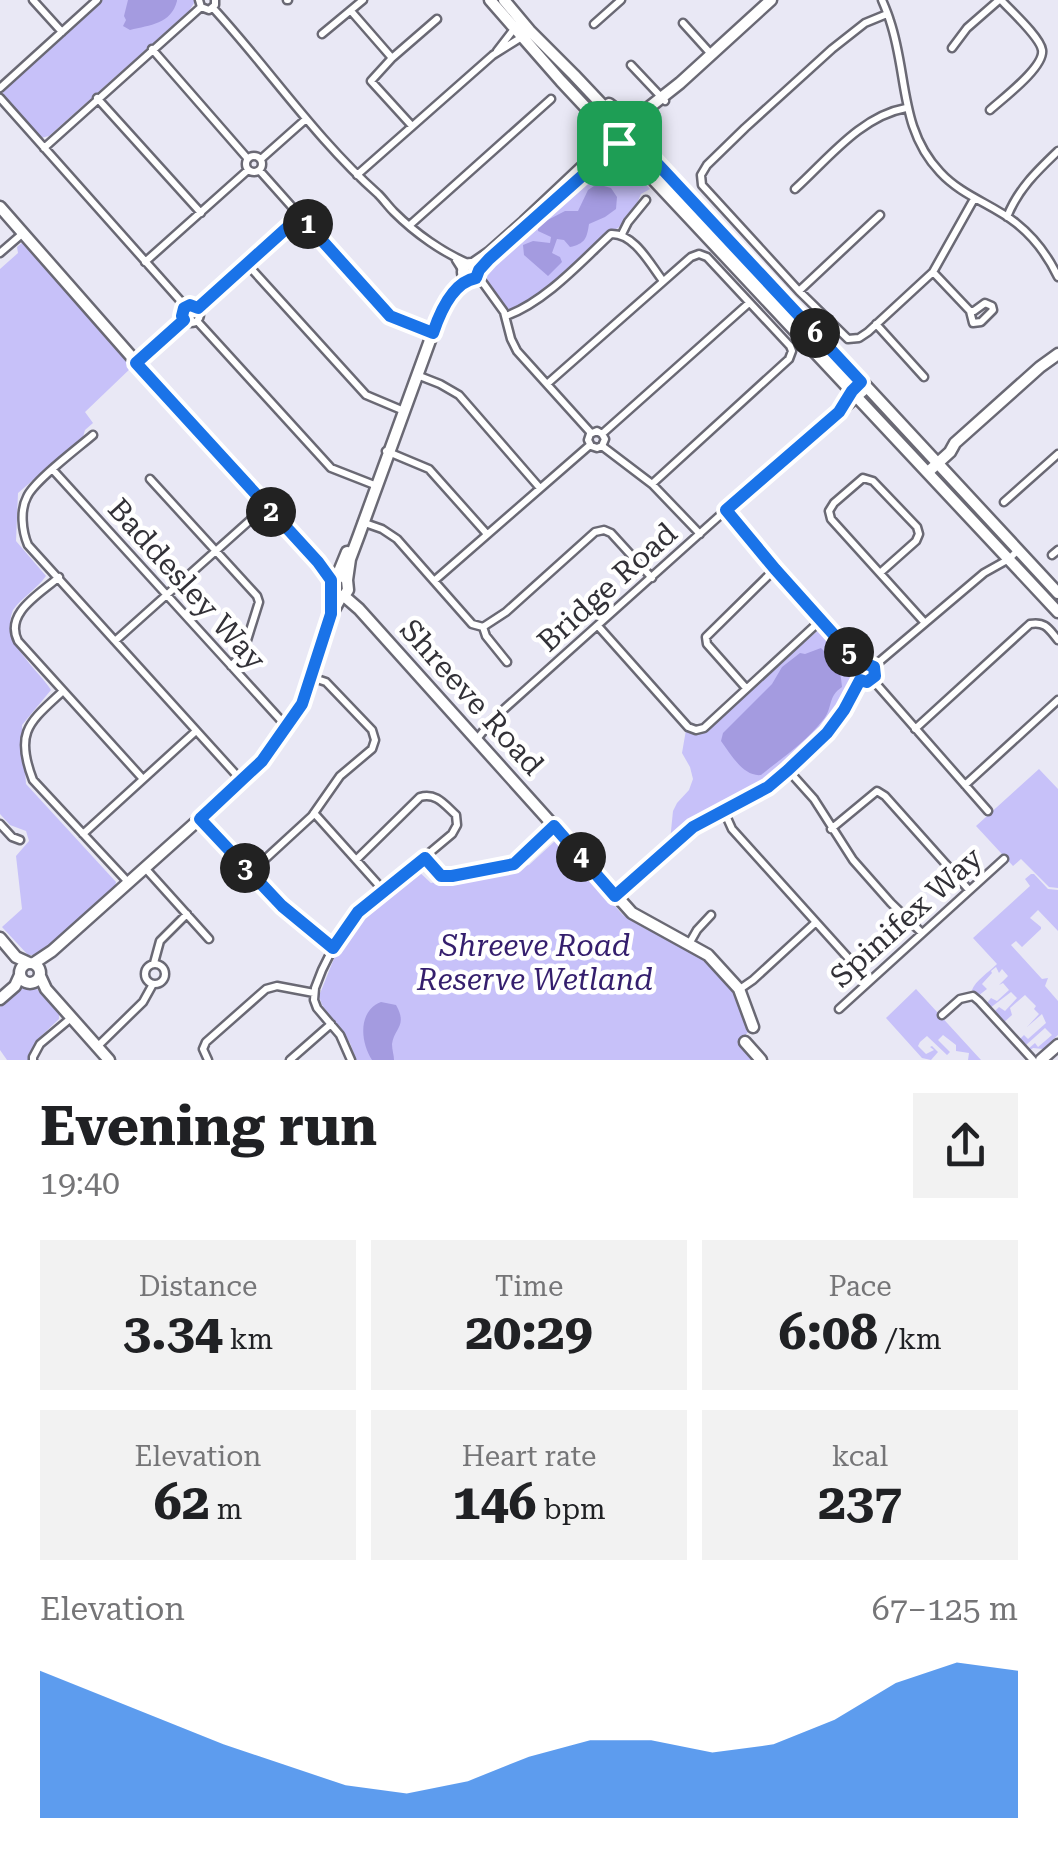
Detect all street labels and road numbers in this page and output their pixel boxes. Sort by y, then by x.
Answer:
street label: Baddesley Way [101,491,273,677]
street label: Bridge Road [530,515,684,659]
street label: Shreeve Road [393,612,551,782]
street label: Spinifex Way [823,840,989,994]

